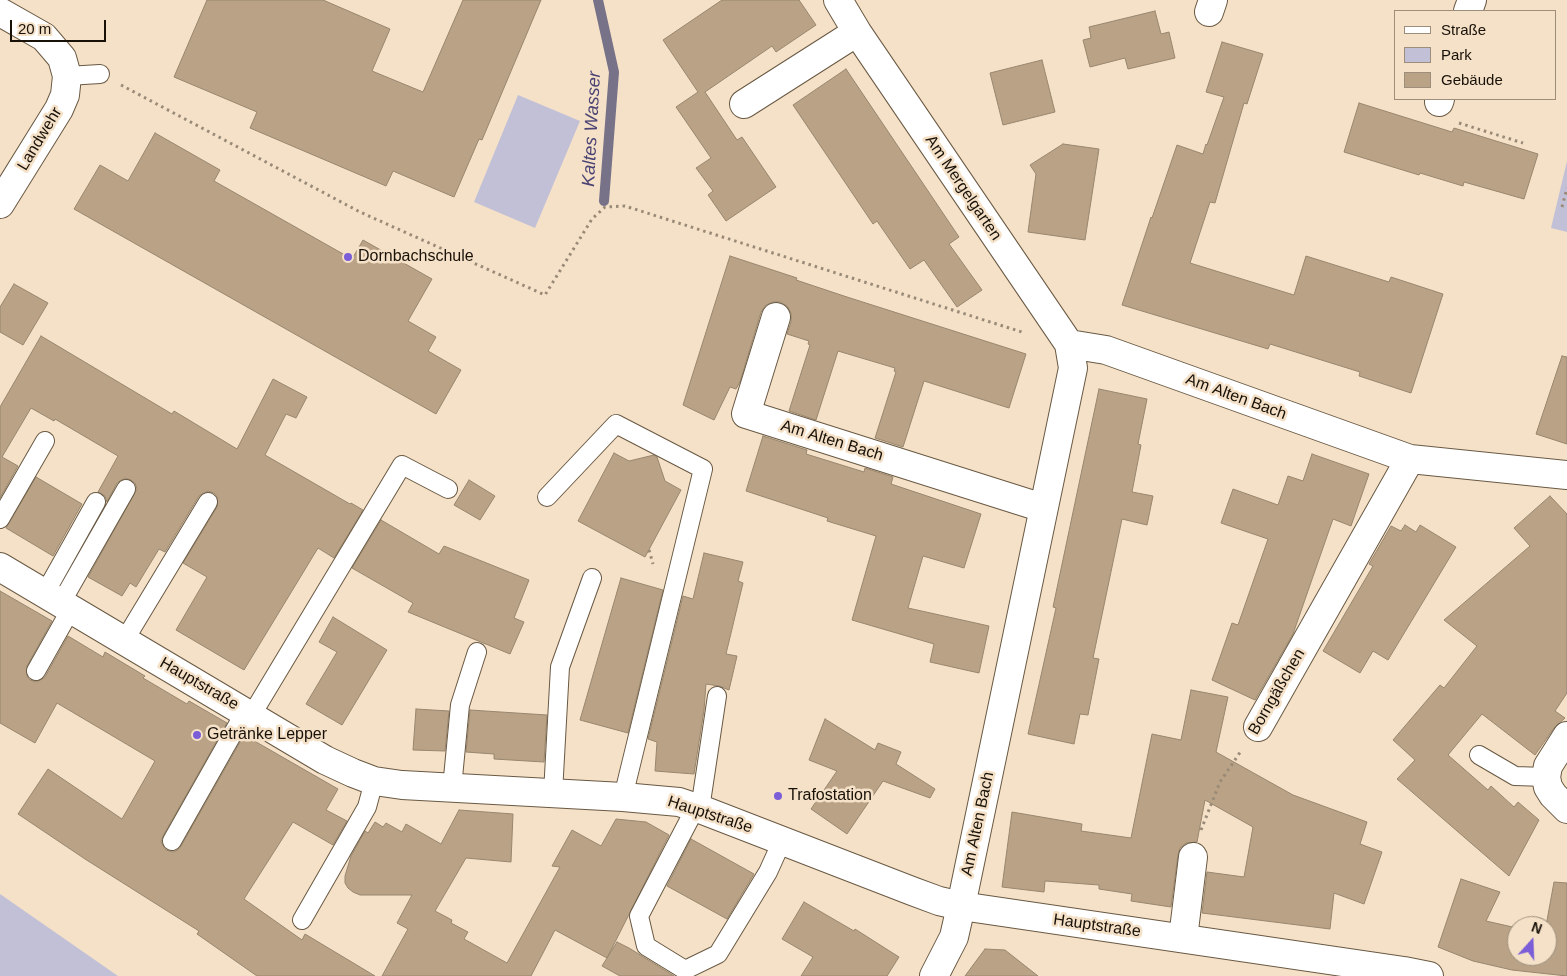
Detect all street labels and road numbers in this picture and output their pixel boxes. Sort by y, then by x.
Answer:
street label: Landwehr [14,104,66,174]
street label: Am Mergelgarten [921,132,1005,244]
street label: Am Alten Bach [1183,370,1289,424]
street label: Am Alten Bach [779,416,885,466]
street label: Borngäßchen [1245,646,1309,738]
street label: Hauptstraße [156,654,242,714]
street label: Am Alten Bach [958,770,998,878]
street label: Hauptstraße [665,792,755,838]
street label: Hauptstraße [1052,910,1142,942]

